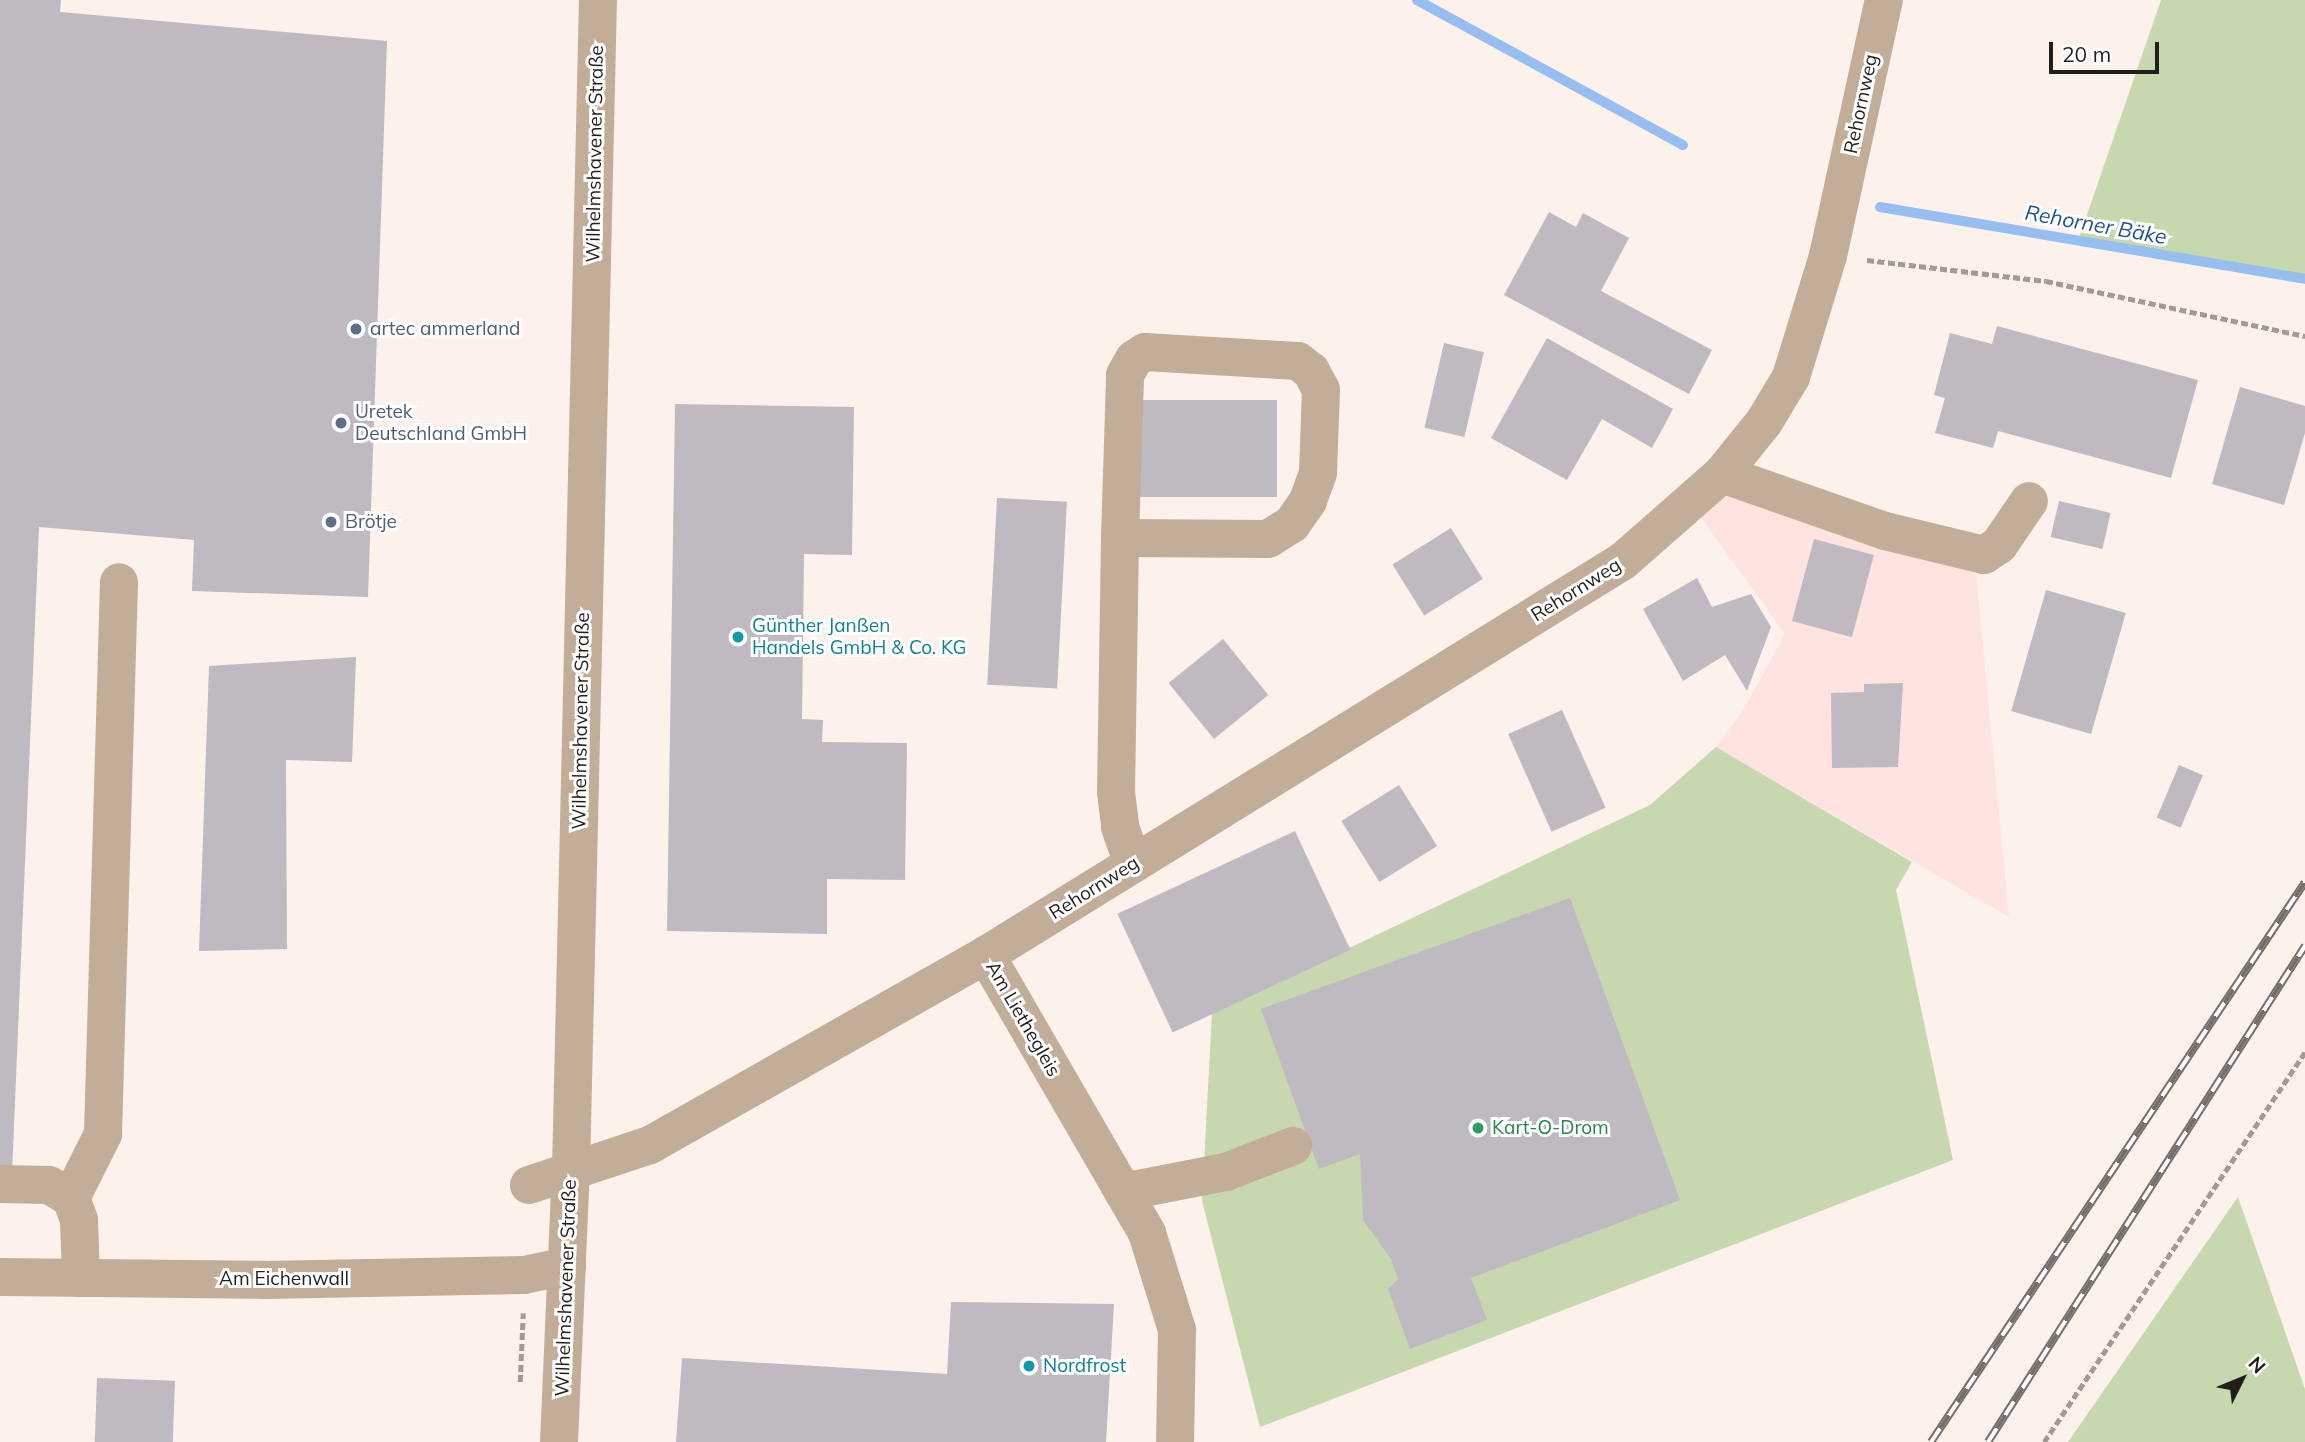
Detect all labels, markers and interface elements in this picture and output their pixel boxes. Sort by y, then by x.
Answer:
scale bar [2053,28,2163,72]
text: 20 m [2062,41,2111,67]
street label: Wilhelmshavener Straße [582,45,608,263]
street label: Rehornweg [1839,52,1883,156]
water label: Rehorner Bäke [2023,199,2169,249]
place label: artec ammerland [370,318,521,340]
marker: artec ammerland [348,321,364,337]
place label: Uretek Deutschland GmbH [355,401,527,445]
marker: Uretek Deutschland GmbH [333,415,349,431]
place label: Brötje [345,511,397,533]
marker: Brötje [323,514,339,530]
street label: Rehornweg [1527,553,1625,627]
street label: Wilhelmshavener Straße [568,612,594,830]
place label: Günther Janßen Handels GmbH & Co. KG [752,615,966,659]
marker: Günther Janßen Handels GmbH & Co. KG [730,629,746,645]
street label: Rehornweg [1045,851,1143,925]
street label: Am Liethegleis [981,957,1065,1081]
place label: Kart-O-Drom [1492,1117,1609,1139]
marker: Kart-O-Drom [1470,1120,1486,1136]
street label: Wilhelmshavener Straße [551,1179,581,1397]
street label: Am Eichenwall [219,1268,349,1290]
north arrow [2207,1344,2277,1414]
text: N [2244,1351,2271,1378]
place label: Nordfrost [1043,1355,1126,1377]
marker: Nordfrost [1021,1358,1037,1374]

